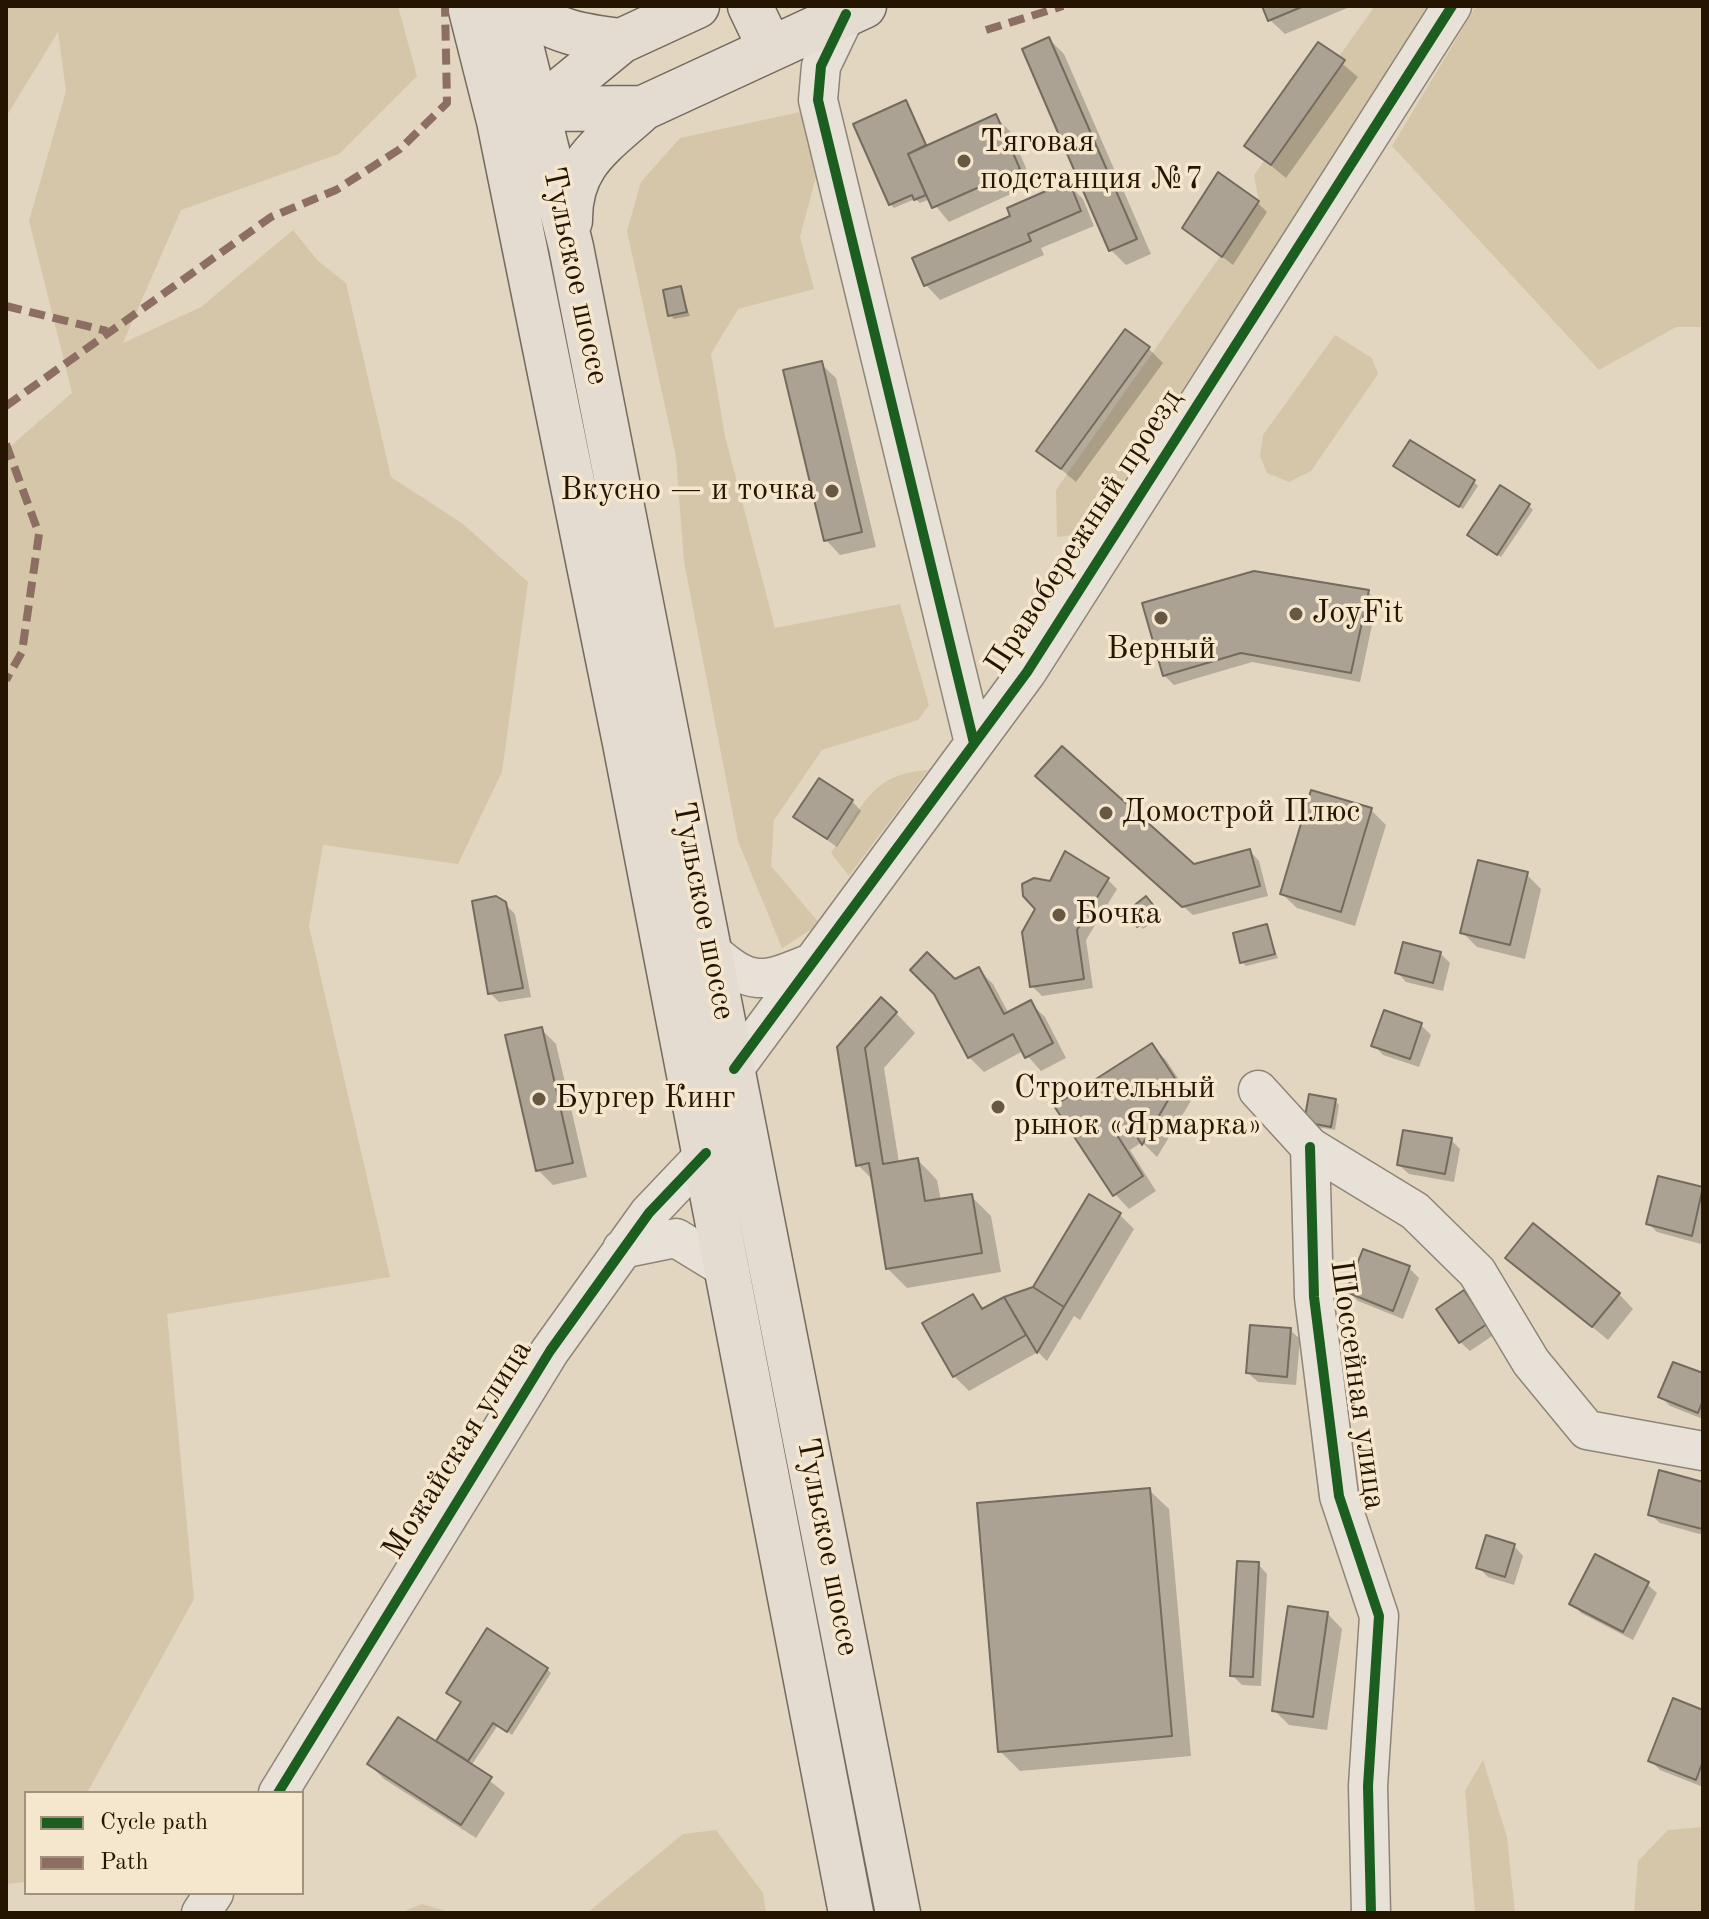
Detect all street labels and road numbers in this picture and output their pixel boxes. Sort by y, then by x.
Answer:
street label: Тульское шоссе [533,164,617,388]
street label: Правобережный проезд [977,382,1191,682]
street label: Тульское шоссе [663,799,743,1023]
street label: Шоссейная улица [1320,1258,1394,1512]
street label: Можайская улица [375,1333,541,1567]
street label: Тульское шоссе [787,1435,867,1659]

